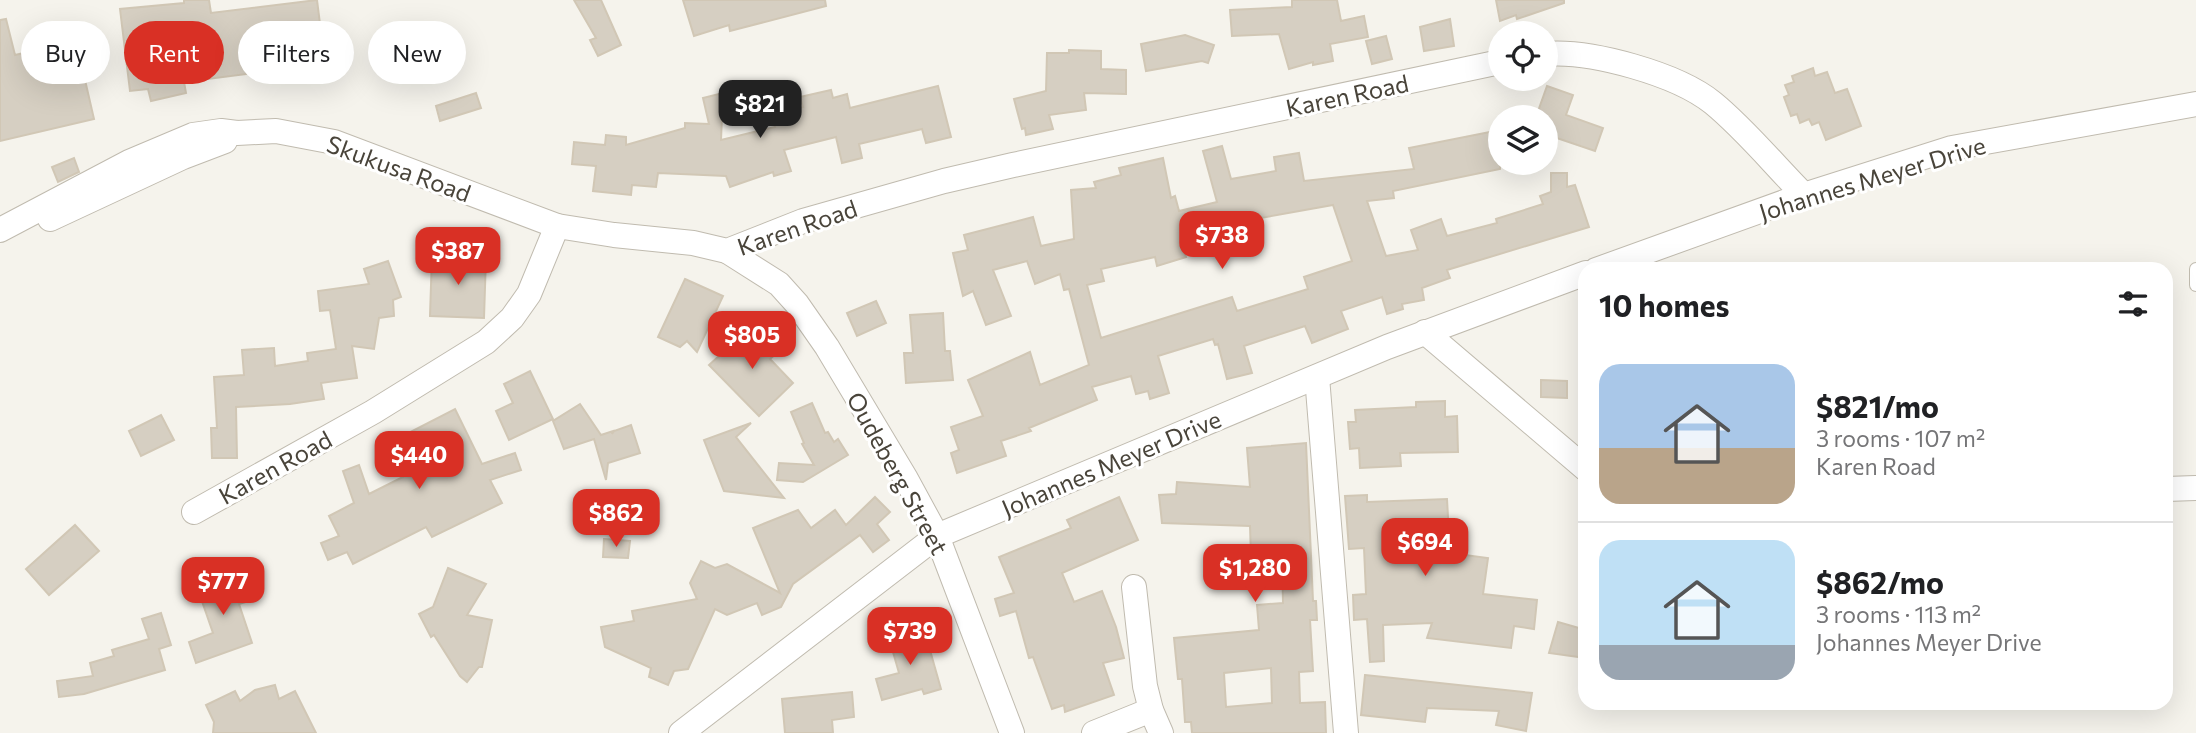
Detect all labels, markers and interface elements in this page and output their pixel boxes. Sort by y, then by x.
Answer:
chip: Buy [21,21,110,84]
chip: Rent [124,21,224,84]
chip: Filters [238,21,354,84]
chip: New [368,21,466,84]
map controls [1488,21,1558,175]
button: locate [1488,21,1558,91]
street label: Karen Road [1283,68,1411,122]
pin: $821 [719,80,801,140]
text: $821 [735,89,785,117]
button: layers [1488,105,1558,175]
street label: Skukusa Road [323,129,475,207]
street label: Johannes Meyer Drive [1755,130,1989,226]
street label: Karen Road [733,193,861,261]
pin: $738 [1181,212,1263,271]
text: $738 [1195,220,1249,248]
pin: $387 [417,228,499,287]
text: $387 [431,236,485,264]
icon: filters [2114,285,2152,323]
text: 10 homes [1599,286,1729,323]
pin: $805 [711,312,793,371]
text: $805 [724,320,780,348]
street label: Oudeberg Street [841,387,955,560]
text: $821/mo [1816,387,1939,424]
icon: home [1655,392,1739,476]
street label: Johannes Meyer Drive [997,404,1225,522]
street label: Karen Road [213,424,337,510]
text: 3 rooms · 107 m² [1816,424,1985,452]
pin: $440 [378,432,460,491]
text: $440 [391,440,447,468]
text: Karen Road [1816,452,1936,480]
pin: $862 [575,490,657,549]
text: $862 [589,498,643,526]
pin: $694 [1384,518,1466,578]
text: $694 [1397,527,1453,555]
pin: $1,280 [1198,544,1312,604]
text: $1,280 [1219,553,1291,581]
pin: $777 [182,558,264,617]
text: $862/mo [1816,563,1944,600]
text: $777 [197,566,249,594]
icon: home [1655,568,1739,652]
text: 3 rooms · 113 m² [1816,600,1981,628]
pin: $739 [869,608,951,667]
text: $739 [883,616,937,644]
text: Johannes Meyer Drive [1816,628,2042,656]

